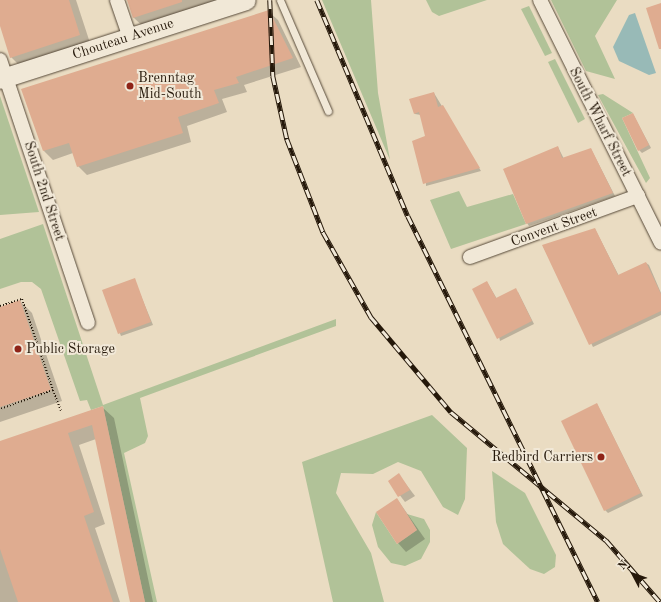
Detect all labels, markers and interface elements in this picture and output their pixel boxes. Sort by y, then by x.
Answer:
street label: Chouteau Avenue [70,15,176,63]
street label: South Wharf Street [565,65,635,179]
place label: Brenntag Mid-South [138,70,202,102]
marker: Brenntag Mid-South [125,81,135,91]
street label: South 2nd Street [20,139,68,243]
street label: Convent Street [509,204,599,250]
place label: Public Storage [26,341,115,357]
marker: Public Storage [13,344,23,354]
place label: Redbird Carriers [492,449,593,465]
marker: Redbird Carriers [596,452,606,462]
north arrow [613,554,653,594]
text: N [617,559,630,573]

